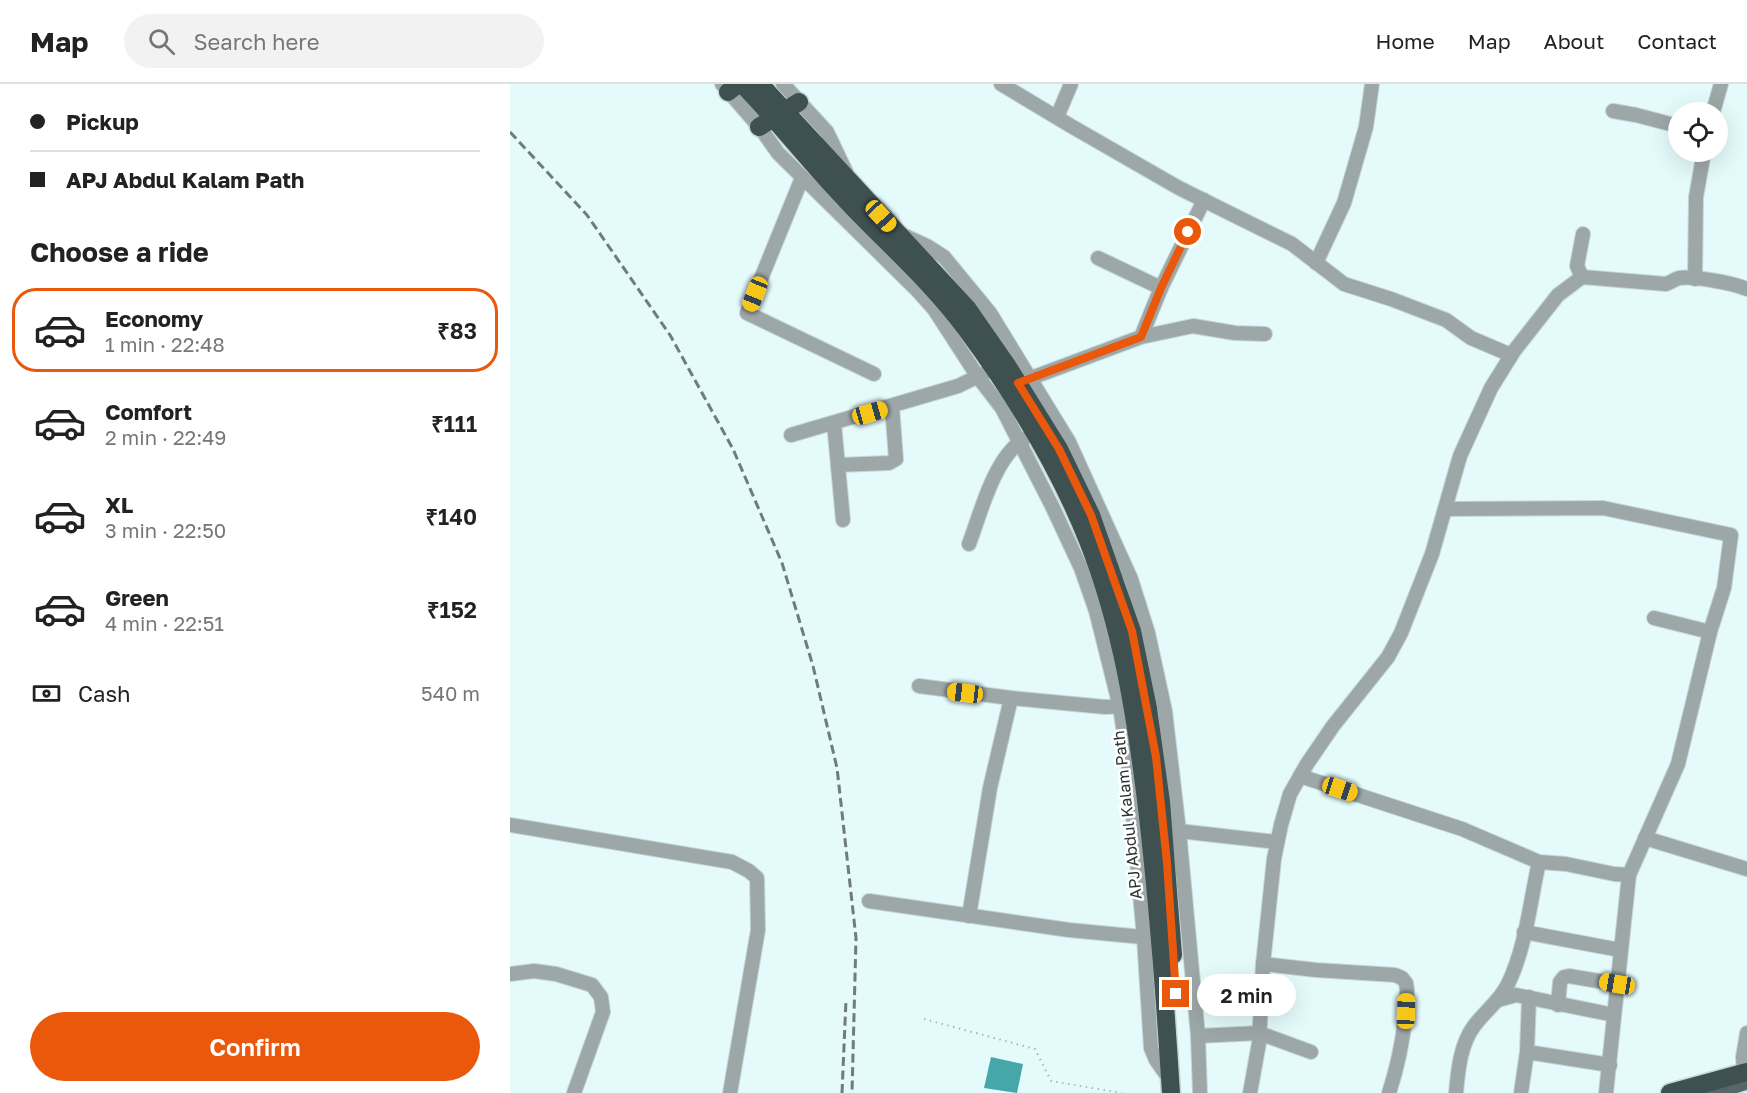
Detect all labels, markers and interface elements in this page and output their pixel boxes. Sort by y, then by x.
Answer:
search box [124,14,544,68]
text: Map [30,25,88,58]
icon: search [145,25,178,58]
text: Search here [193,28,319,55]
text: Home [1375,28,1435,54]
text: Map [1468,28,1511,54]
text: About [1544,28,1604,54]
text: Contact [1637,28,1717,54]
map controls [1668,102,1728,162]
button: locate [1668,102,1728,162]
text: Pickup [66,108,139,135]
text: APJ Abdul Kalam Path [66,166,304,193]
car [862,197,900,235]
route start [1174,218,1201,245]
text: Choose a ride [30,236,209,268]
car [740,274,770,314]
icon: car [33,303,87,357]
text: Economy [105,305,203,332]
text: ₹83 [437,317,477,344]
text: 1 min · 22:48 [105,332,225,356]
icon: car [33,396,87,450]
text: Comfort [105,398,192,425]
car [850,399,890,427]
text: ₹111 [431,410,477,437]
text: 2 min · 22:49 [105,425,226,449]
icon: car [33,489,87,543]
text: XL [105,491,133,518]
text: ₹140 [425,503,477,530]
text: 3 min · 22:50 [105,518,226,542]
icon: car [33,582,87,636]
text: Green [105,584,169,611]
text: ₹152 [427,596,477,623]
text: 4 min · 22:51 [105,611,224,635]
icon: cash [30,677,63,710]
text: Cash [78,680,131,707]
text: 540 m [421,681,480,705]
car [946,682,984,704]
street label: APJ Abdul Kalam Path [1108,729,1146,901]
car [1320,775,1360,803]
car [1598,972,1636,996]
callout: 2 min [1197,973,1296,1015]
route end [1162,980,1189,1007]
text: 2 min [1221,983,1273,1007]
car [1396,993,1416,1029]
button: Confirm [30,1012,480,1081]

